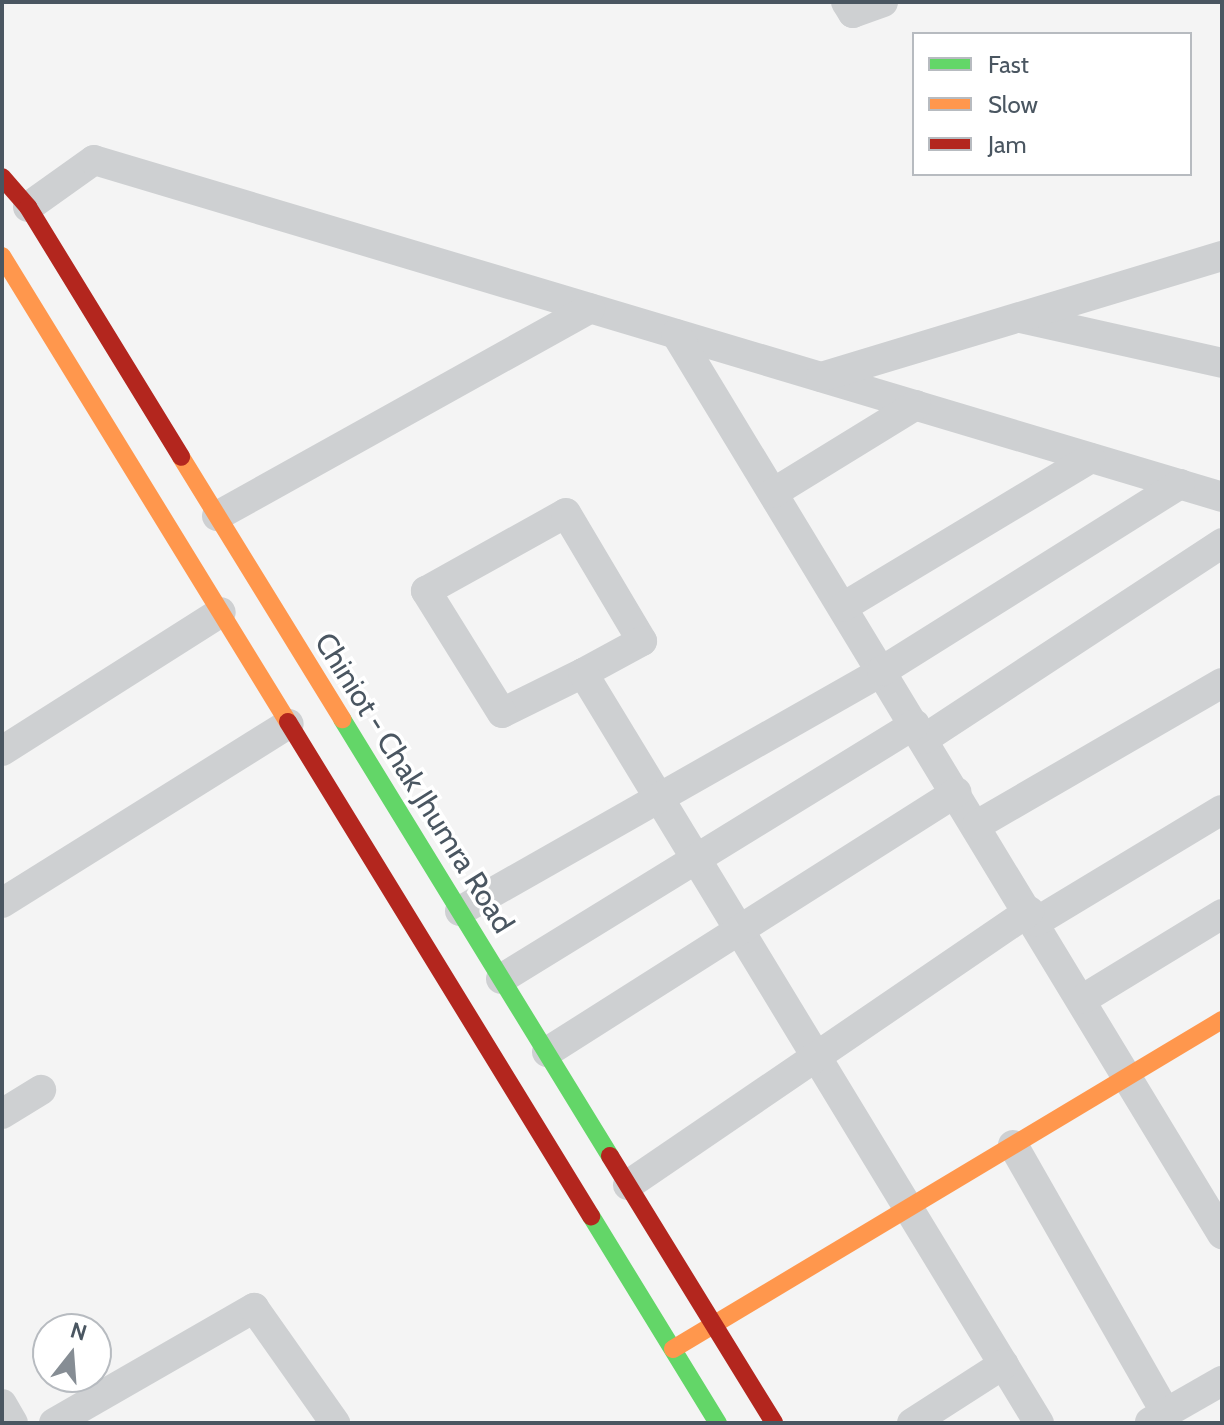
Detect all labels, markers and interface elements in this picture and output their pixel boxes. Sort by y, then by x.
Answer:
legend [912,32,1192,176]
text: Fast [988,50,1029,79]
text: Slow [988,90,1038,119]
text: Jam [988,130,1026,159]
street label: Chiniot - Chak Jhumra Road [307,626,521,940]
north arrow [32,1313,112,1393]
text: N [67,1316,90,1347]

